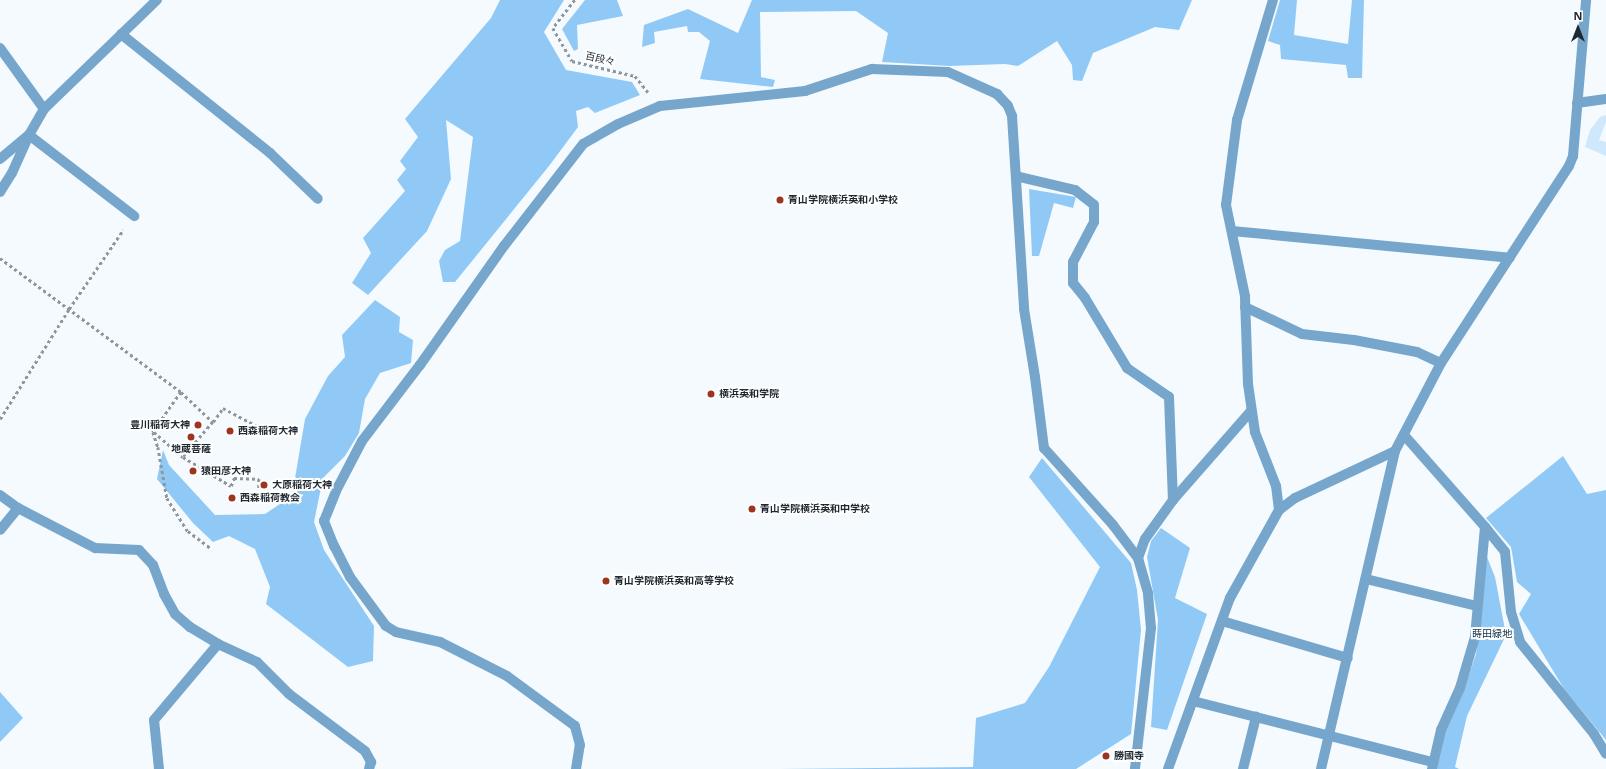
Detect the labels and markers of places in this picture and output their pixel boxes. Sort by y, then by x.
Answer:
place label: 青山学院横浜英和小学校 [788,194,898,206]
marker: 青山学院横浜英和小学校 [775,195,785,205]
place label: 横浜英和学院 [719,388,779,400]
marker: 横浜英和学院 [706,389,716,399]
place label: 豊川稲荷大神 [130,419,190,431]
marker: 豊川稲荷大神 [193,420,203,430]
place label: 西森稲荷大神 [238,425,298,437]
marker: 西森稲荷大神 [225,426,235,436]
marker: 地蔵菩薩 [186,432,196,442]
place label: 地蔵菩薩 [171,443,211,455]
place label: 猿田彦大神 [201,465,251,477]
marker: 猿田彦大神 [188,466,198,476]
place label: 大原稲荷大神 [272,479,332,491]
marker: 大原稲荷大神 [259,480,269,490]
place label: 西森稲荷教会 [240,492,300,504]
marker: 西森稲荷教会 [227,493,237,503]
place label: 青山学院横浜英和中学校 [760,503,870,515]
marker: 青山学院横浜英和中学校 [747,504,757,514]
place label: 青山学院横浜英和高等学校 [614,575,734,587]
marker: 青山学院横浜英和高等学校 [601,576,611,586]
place label: 勝國寺 [1114,750,1144,762]
marker: 勝國寺 [1101,751,1111,761]

